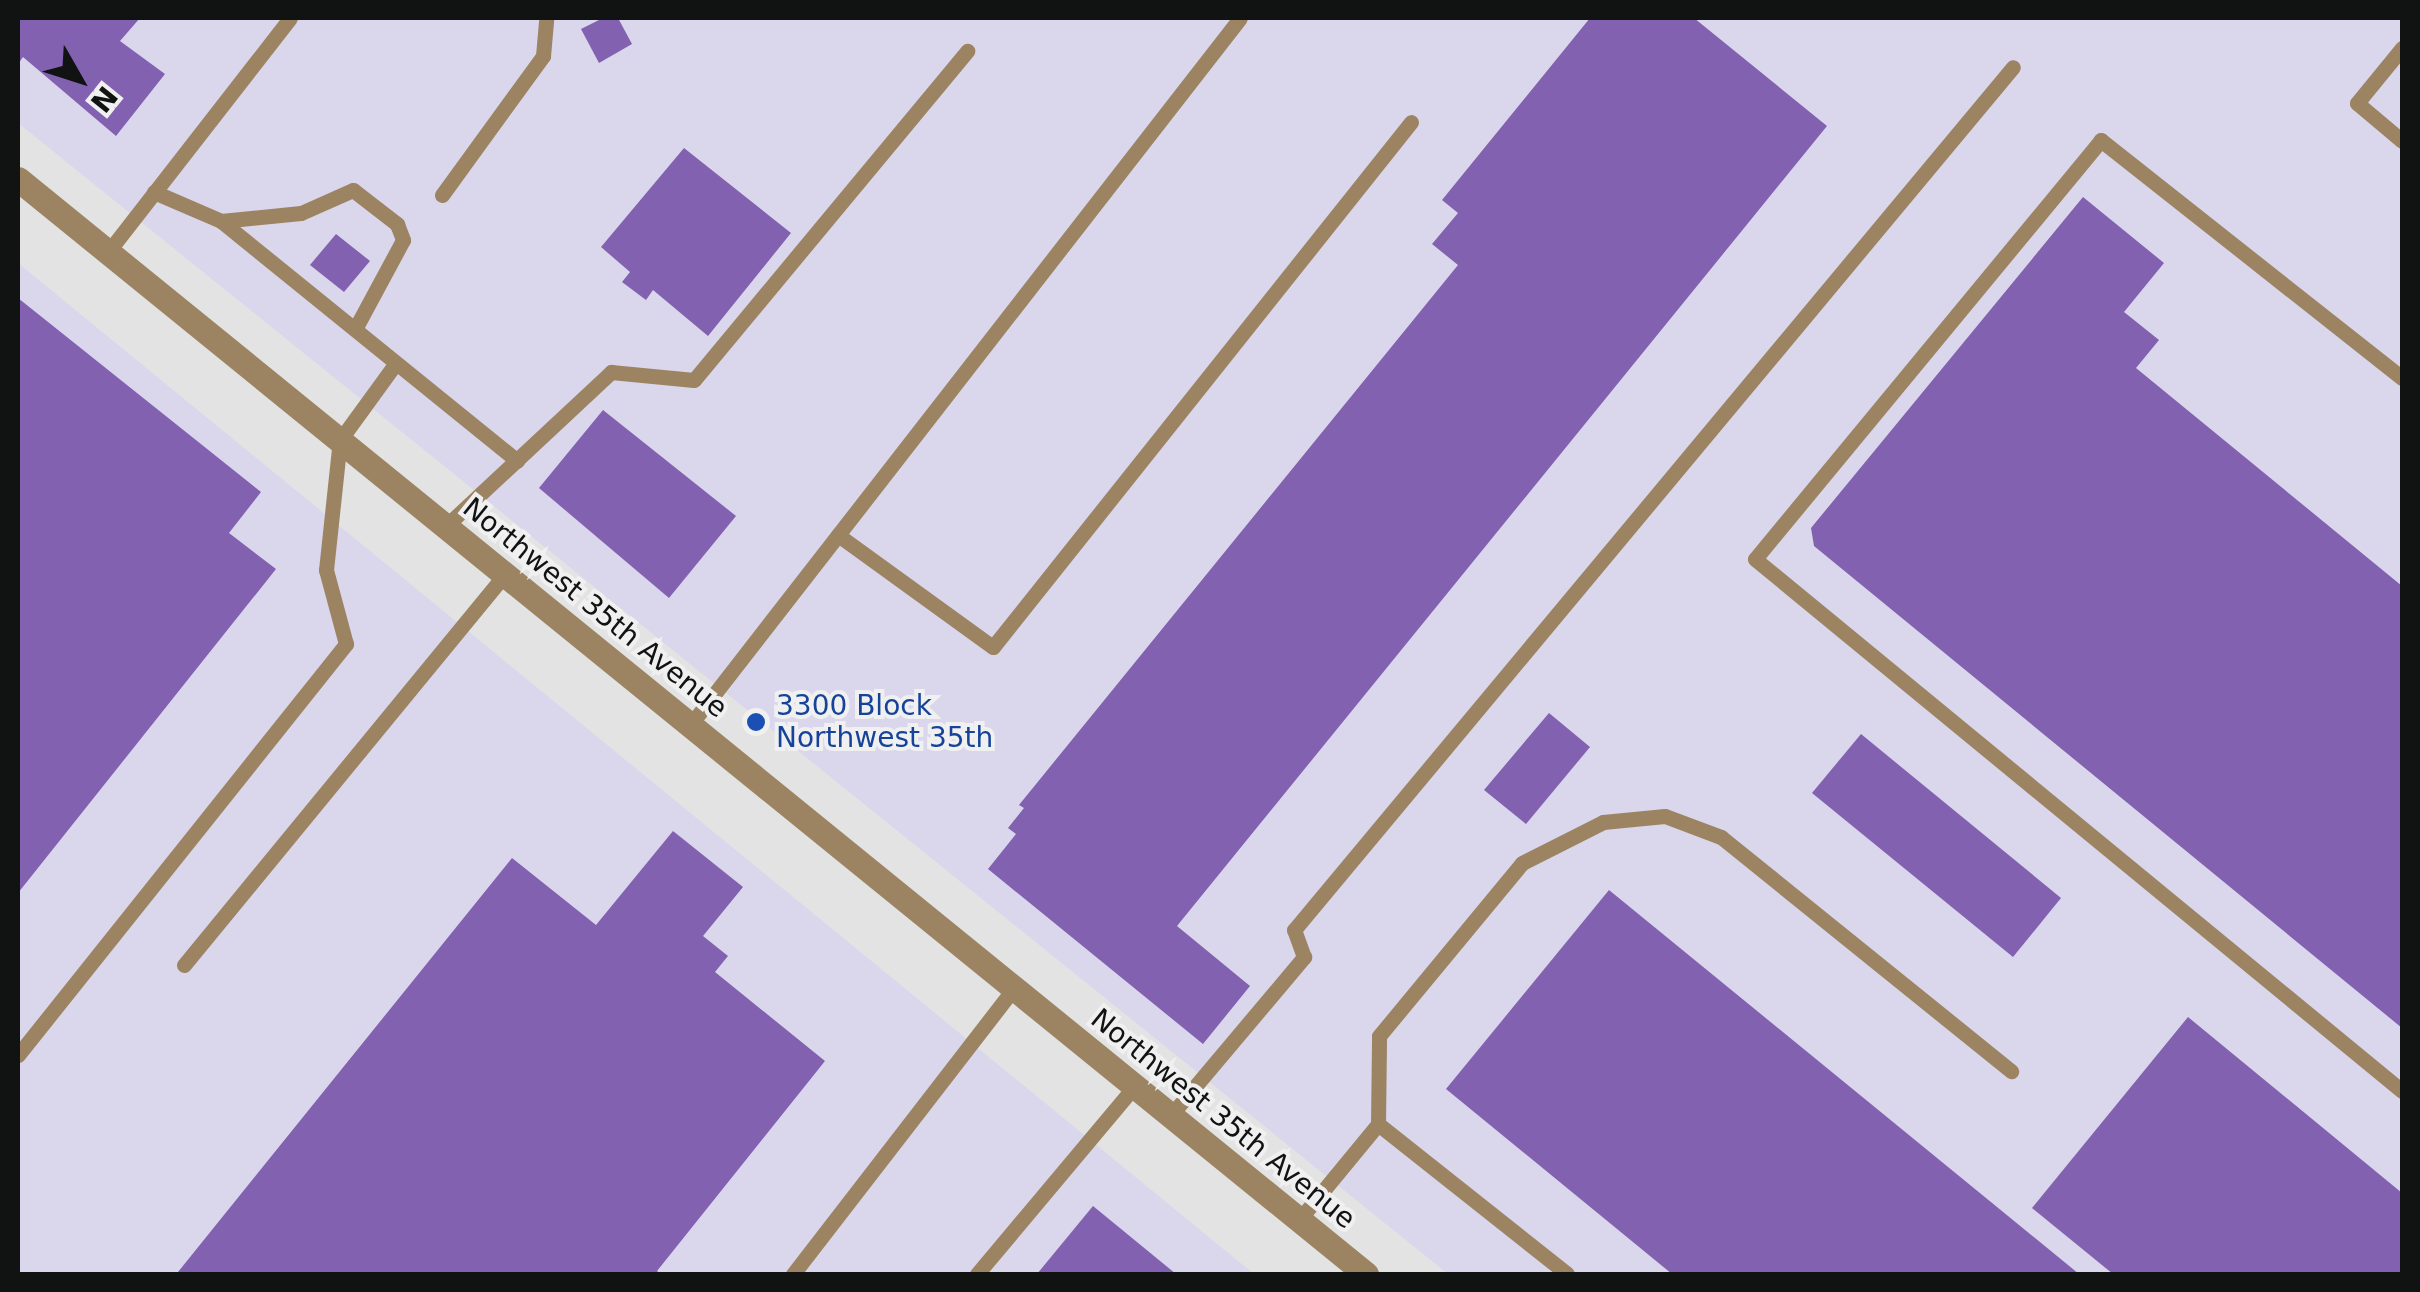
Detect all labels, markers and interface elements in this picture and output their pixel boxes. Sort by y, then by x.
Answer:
north arrow [30,30,130,130]
text: N [84,80,124,119]
street label: Northwest 35th Avenue [456,491,734,725]
place label: 3300 Block Northwest 35th [776,689,993,755]
marker: 3300 Block Northwest 35th [745,711,767,733]
street label: Northwest 35th Avenue [1084,1002,1362,1236]

